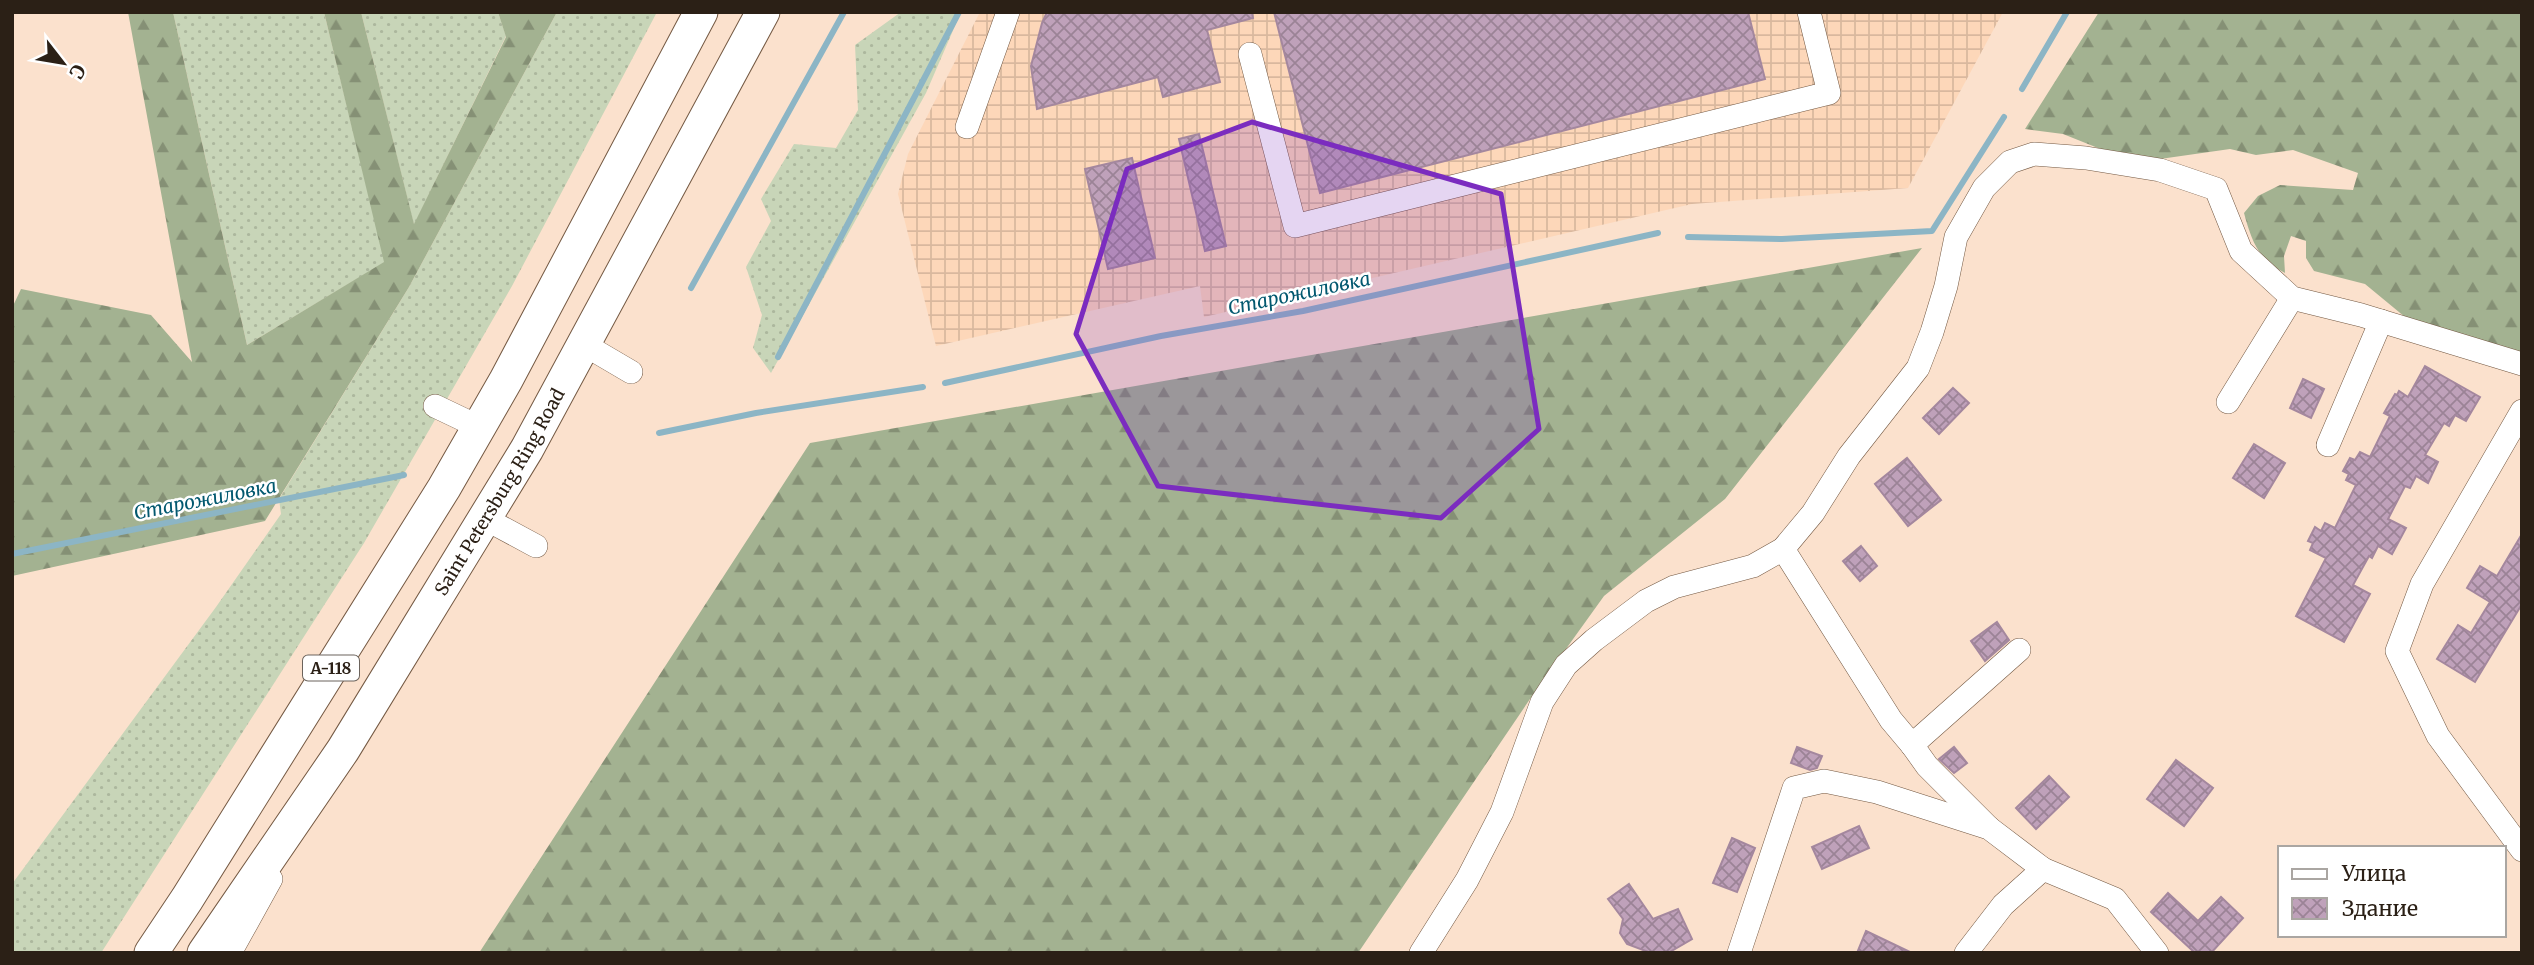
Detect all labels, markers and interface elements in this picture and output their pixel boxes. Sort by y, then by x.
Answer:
north arrow [28,28,98,98]
text: С [64,60,91,83]
water label: Старожиловка [1226,266,1373,320]
street label: Saint Petersburg Ring Road [429,384,569,599]
water label: Старожиловка [132,473,279,525]
road number: А-118 [303,656,359,680]
legend [2278,846,2506,937]
text: Улица [2341,860,2406,887]
text: Здание [2342,895,2418,922]

